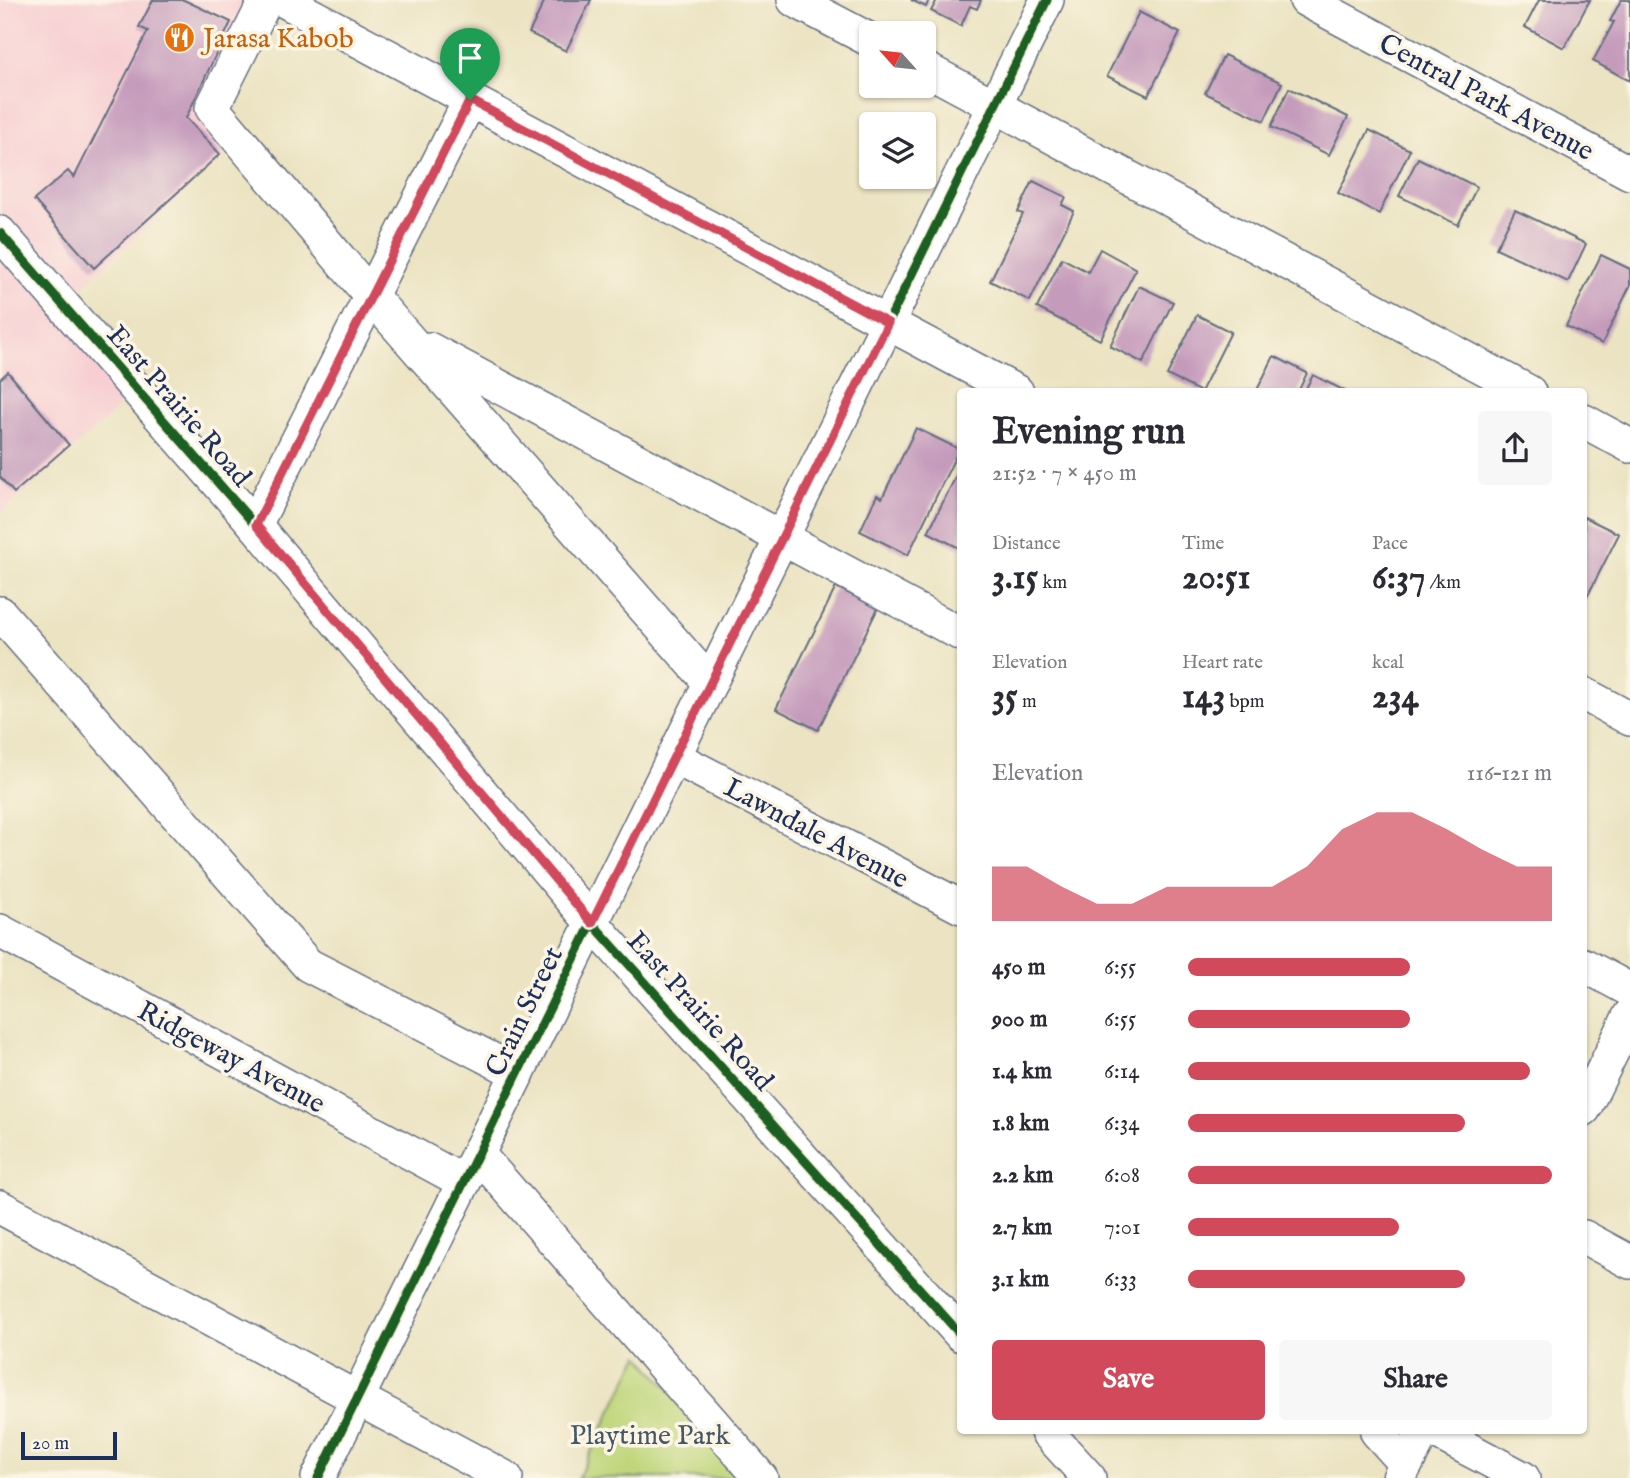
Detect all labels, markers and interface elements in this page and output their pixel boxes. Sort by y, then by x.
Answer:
restaurant icon: Jarasa Kabob [163,20,197,54]
north arrow [859,21,936,98]
map controls [859,21,936,189]
place label: Jarasa Kabob [200,22,354,57]
street label: Central Park Avenue [1372,27,1599,170]
pin [440,28,500,100]
icon: arrive [451,39,489,77]
button: layers [859,112,936,189]
street label: East Prairie Road [98,319,258,495]
text: Evening run [992,409,1186,457]
button: share [1478,411,1552,485]
text: 21:52 · 7 × 450 m [992,459,1137,488]
text: Distance [992,532,1061,556]
text: Time [1182,532,1224,556]
text: Pace [1372,532,1408,556]
text: 3.15 [992,556,1038,601]
text: 20:51 [1182,556,1251,601]
text: 6:37 [1372,556,1425,601]
text: km [1038,571,1067,595]
text: /km [1425,571,1461,595]
text: Elevation [992,651,1067,675]
text: Heart rate [1182,651,1263,675]
text: kcal [1372,651,1404,675]
text: 35 [992,675,1018,720]
text: 143 [1182,675,1225,720]
text: 234 [1372,675,1419,720]
text: m [1018,690,1037,714]
text: bpm [1225,690,1265,714]
text: Elevation [992,759,1083,788]
text: 116–121 m [1467,759,1552,788]
street label: Lawndale Avenue [718,771,914,898]
street label: East Prairie Road [618,925,780,1099]
street label: Crain Street [479,941,572,1083]
text: 450 m [992,953,1046,982]
text: 6:55 [1104,953,1136,982]
street label: Ridgeway Avenue [131,994,331,1122]
text: 900 m [992,1005,1047,1034]
text: 6:55 [1104,1005,1136,1034]
text: 1.4 km [992,1057,1052,1086]
text: 6:14 [1104,1057,1140,1086]
text: 1.8 km [992,1109,1050,1138]
text: 6:34 [1104,1109,1140,1138]
text: 2.2 km [992,1161,1054,1190]
text: 6:08 [1104,1161,1140,1190]
text: 2.7 km [992,1213,1052,1242]
text: 7:01 [1104,1213,1141,1242]
text: 3.1 km [992,1265,1049,1294]
text: 6:33 [1104,1265,1137,1294]
button: Save [992,1340,1265,1420]
button: Share [1279,1340,1552,1420]
park label: Playtime Park [570,1419,731,1454]
scale bar [21,1429,117,1461]
text: 20 m [32,1432,69,1456]

